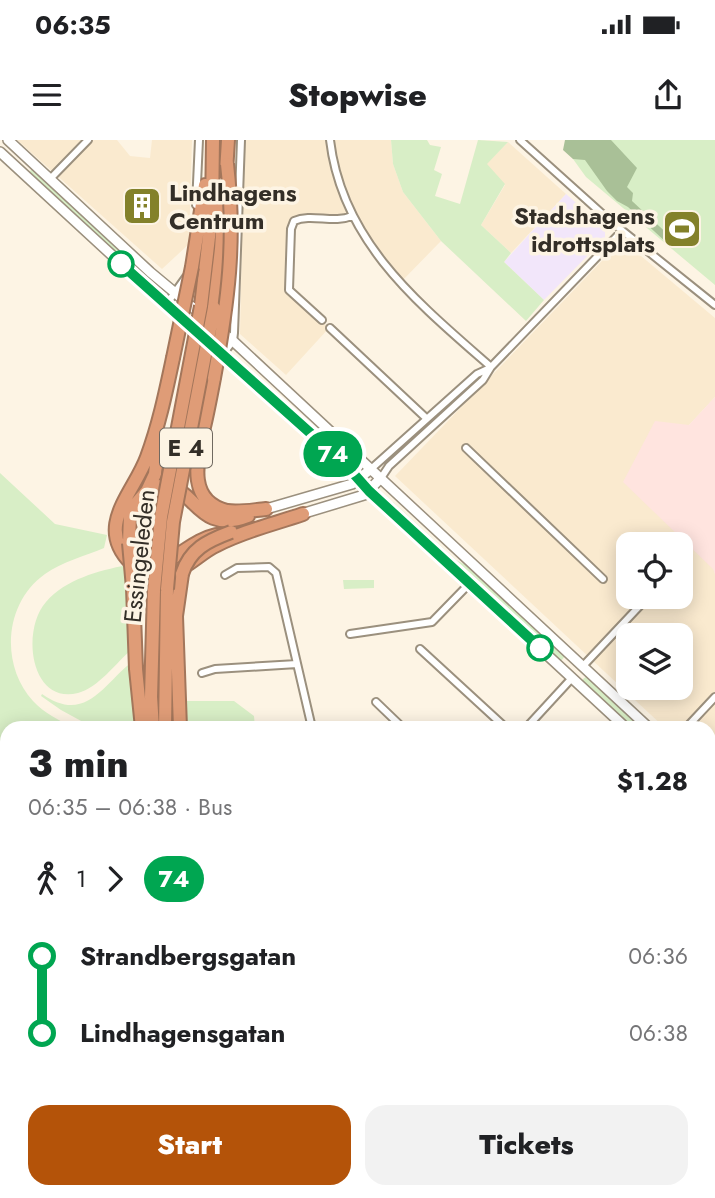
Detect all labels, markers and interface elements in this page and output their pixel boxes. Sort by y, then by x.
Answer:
text: 06:35 [35,6,111,44]
text: Stopwise [288,72,427,118]
icon: menu [28,76,66,114]
icon: share [649,76,687,114]
place label: Lindhagens Centrum [169,175,297,238]
building icon: Lindhagens Centrum [121,185,163,227]
place label: Stadshagens idrottsplats [514,198,655,261]
sports icon: Stadshagens idrottsplats [661,208,703,250]
unlabelled marker [108,251,134,277]
road number: E 4 [160,428,212,468]
line badge: 74 [302,431,364,477]
text: 74 [317,436,349,471]
street label: Essingeleden [115,488,163,624]
map controls [616,532,693,700]
button: locate [616,532,693,609]
button: layers [616,623,693,700]
unlabelled marker [527,635,553,661]
text: 3 min [28,736,129,791]
text: $1.28 [617,762,688,800]
text: 06:35 – 06:38 · Bus [28,790,232,824]
icon: walk [28,860,66,898]
icon: forward [96,860,134,898]
text: 74 [158,861,190,896]
text: 1 [76,862,86,896]
text: Strandbergsgatan [80,937,296,975]
text: 06:36 [628,939,688,973]
text: Lindhagensgatan [80,1014,285,1052]
text: 06:38 [629,1016,688,1050]
button: Start [28,1105,351,1185]
button: Tickets [365,1105,688,1185]

